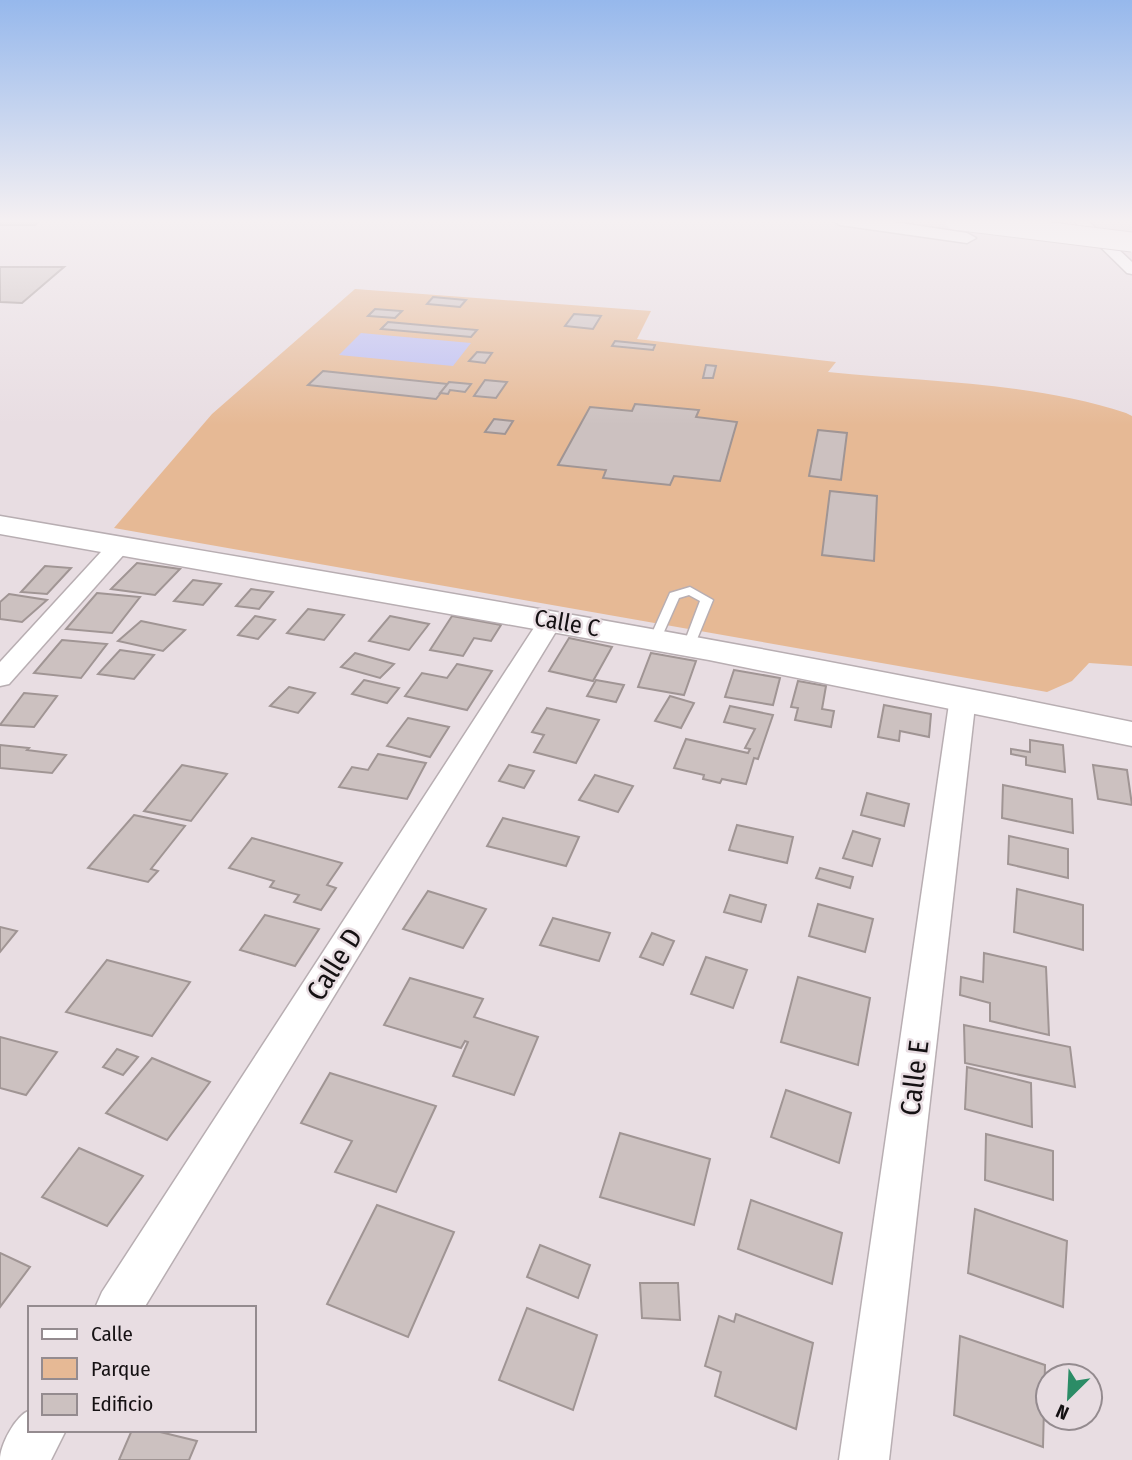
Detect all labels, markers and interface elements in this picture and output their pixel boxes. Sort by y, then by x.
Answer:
street label: Calle C [532,604,602,642]
street label: Calle D [300,922,369,1006]
street label: Calle E [894,1039,935,1118]
legend [28,1306,256,1432]
text: Calle [91,1321,133,1347]
text: Parque [91,1356,151,1382]
north arrow [1034,1362,1104,1432]
text: Edificio [91,1391,153,1417]
text: N [1052,1399,1072,1425]

